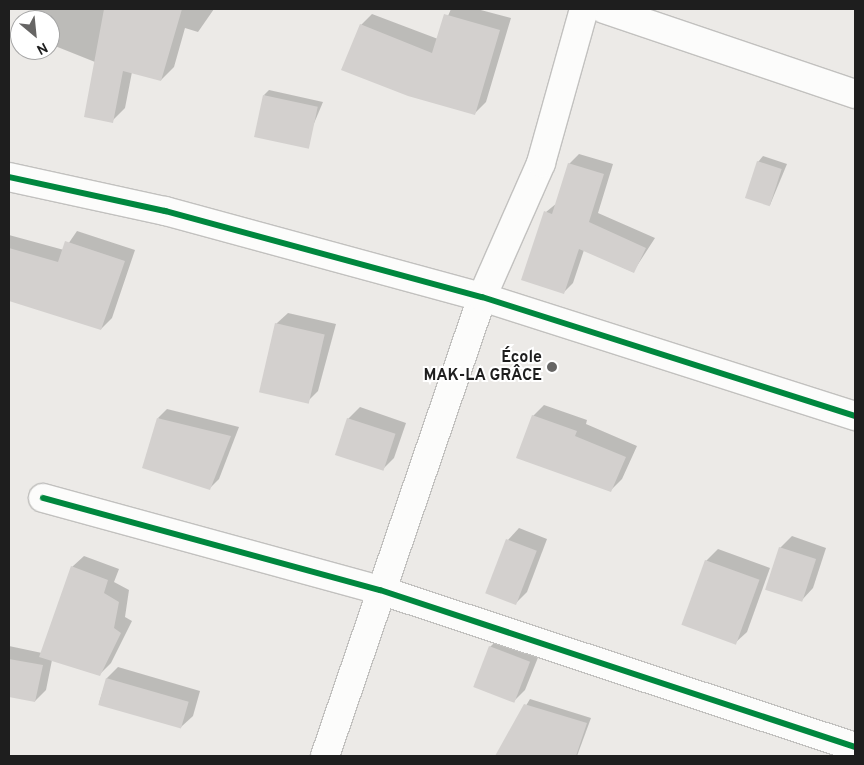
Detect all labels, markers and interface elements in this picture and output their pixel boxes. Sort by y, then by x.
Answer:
north arrow [10,10,60,60]
text: N [33,38,50,58]
place label: École MAK-LA GRÂCE [423,348,542,386]
marker: École MAK-LA GRÂCE [546,361,558,373]

